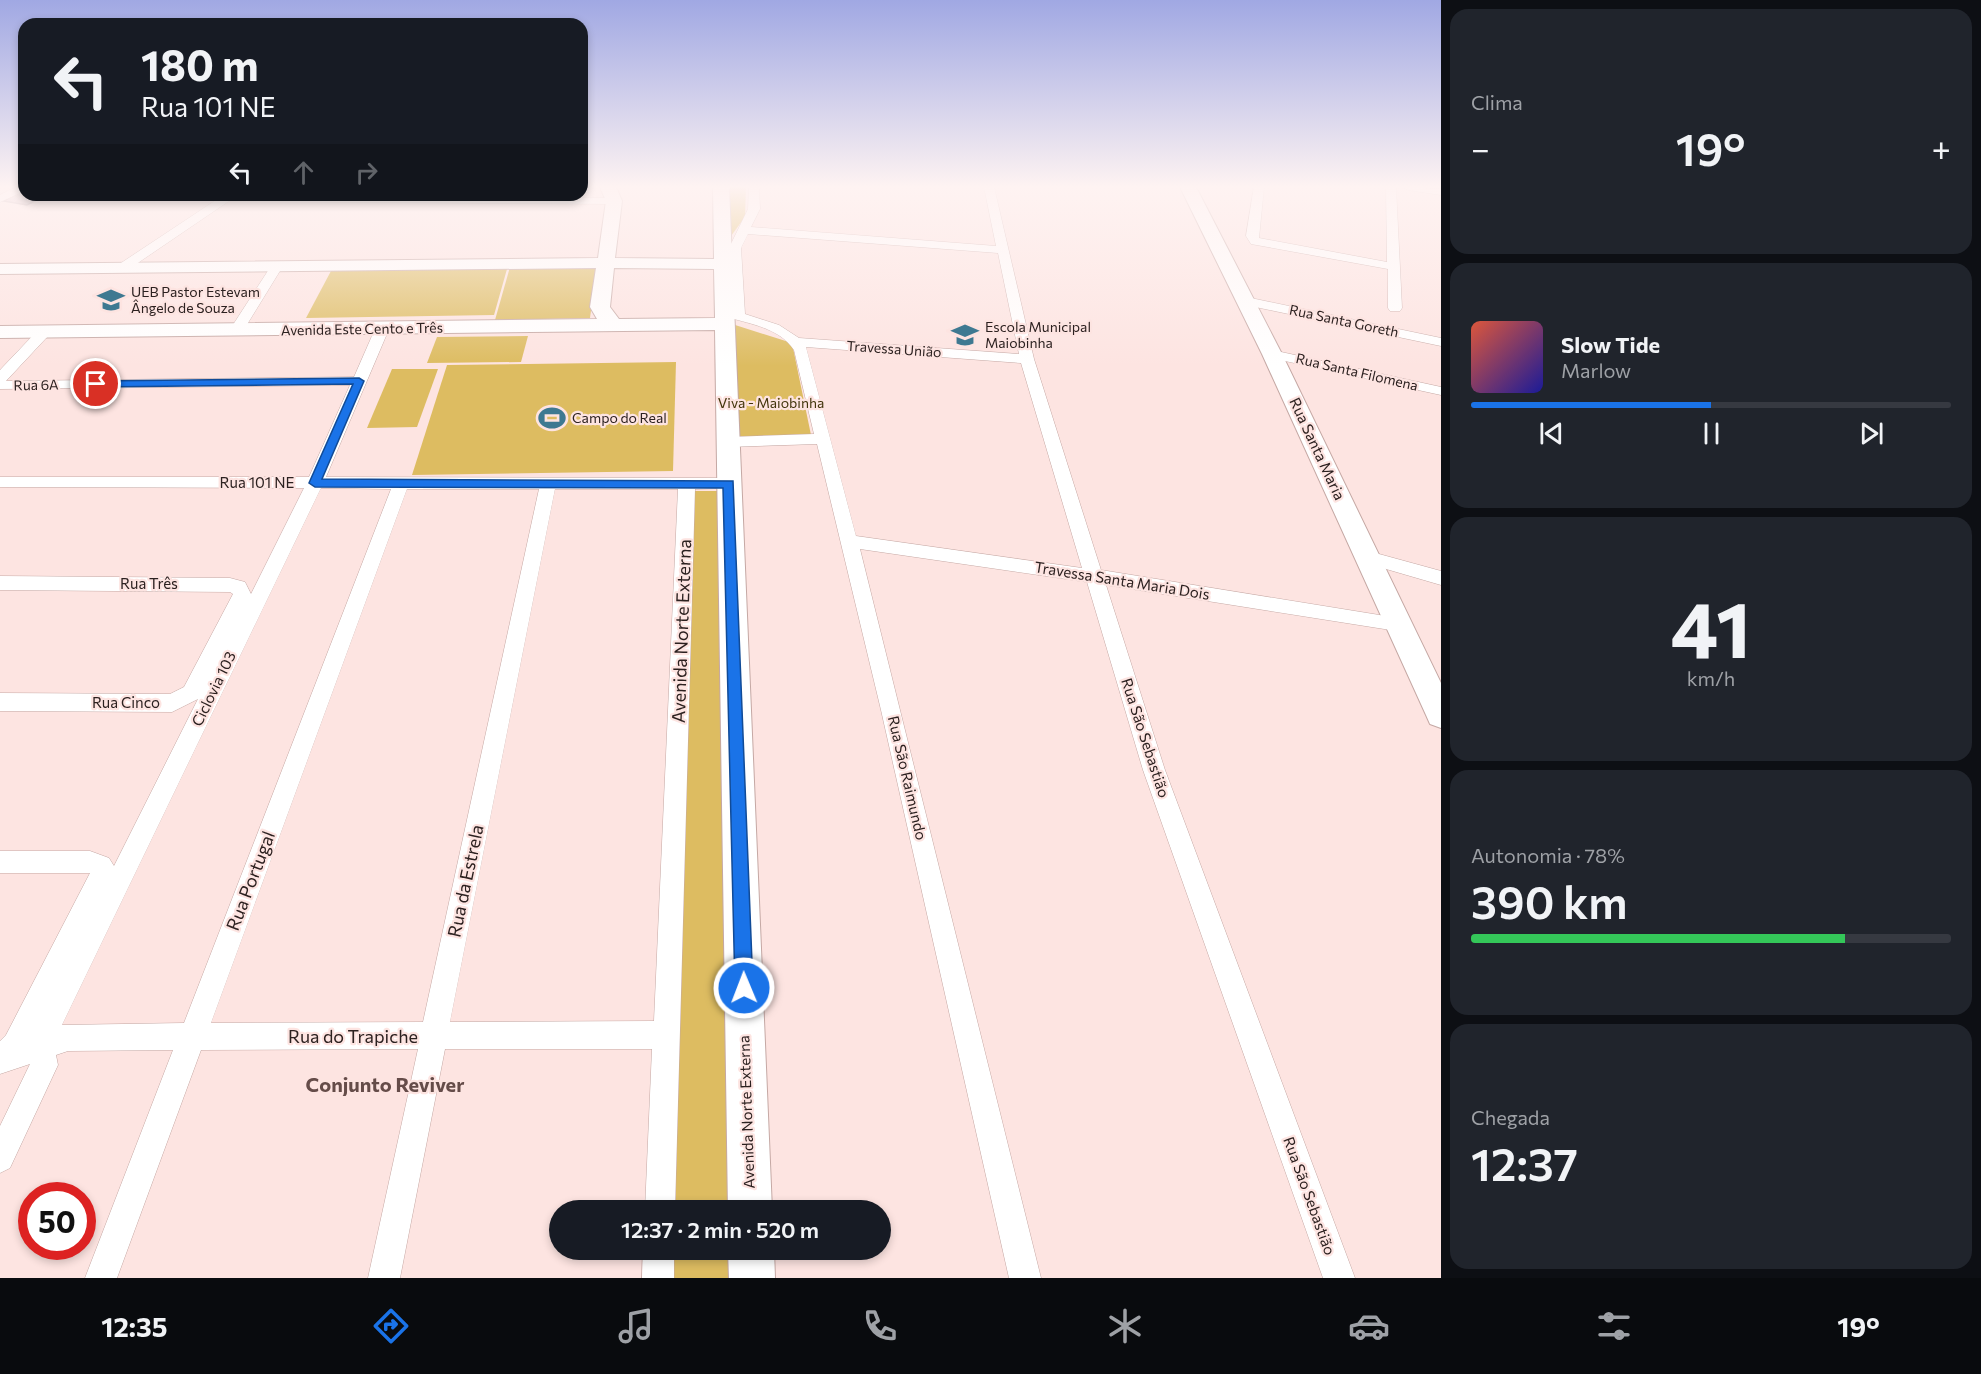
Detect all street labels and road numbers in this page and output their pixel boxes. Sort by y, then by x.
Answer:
street label: Rua Santa Goreth [1288,301,1400,340]
street label: Avenida Este Cento e Três [281,319,443,338]
street label: Travessa União [846,337,942,360]
street label: Rua Santa Filomena [1294,349,1420,394]
street label: Rua 6A [13,376,59,393]
street label: Rua Santa Maria [1286,395,1350,503]
street label: Rua 101 NE [220,473,294,491]
street label: Avenida Norte Externa [667,539,695,723]
street label: Travessa Santa Maria Dois [1033,557,1211,603]
street label: Rua Três [120,574,178,592]
street label: Ciclovia 103 [187,648,239,729]
street label: Rua São Sebastião [1118,676,1174,800]
street label: Rua Cinco [92,693,160,711]
street label: Rua São Raimundo [885,714,931,842]
street label: Rua da Estrela [442,822,488,939]
street label: Rua Portugal [221,828,279,934]
street label: Rua do Trapiche [288,1025,418,1047]
street label: Avenida Norte Externa [734,1035,758,1189]
street label: Rua São Sebastião [1280,1134,1340,1257]

